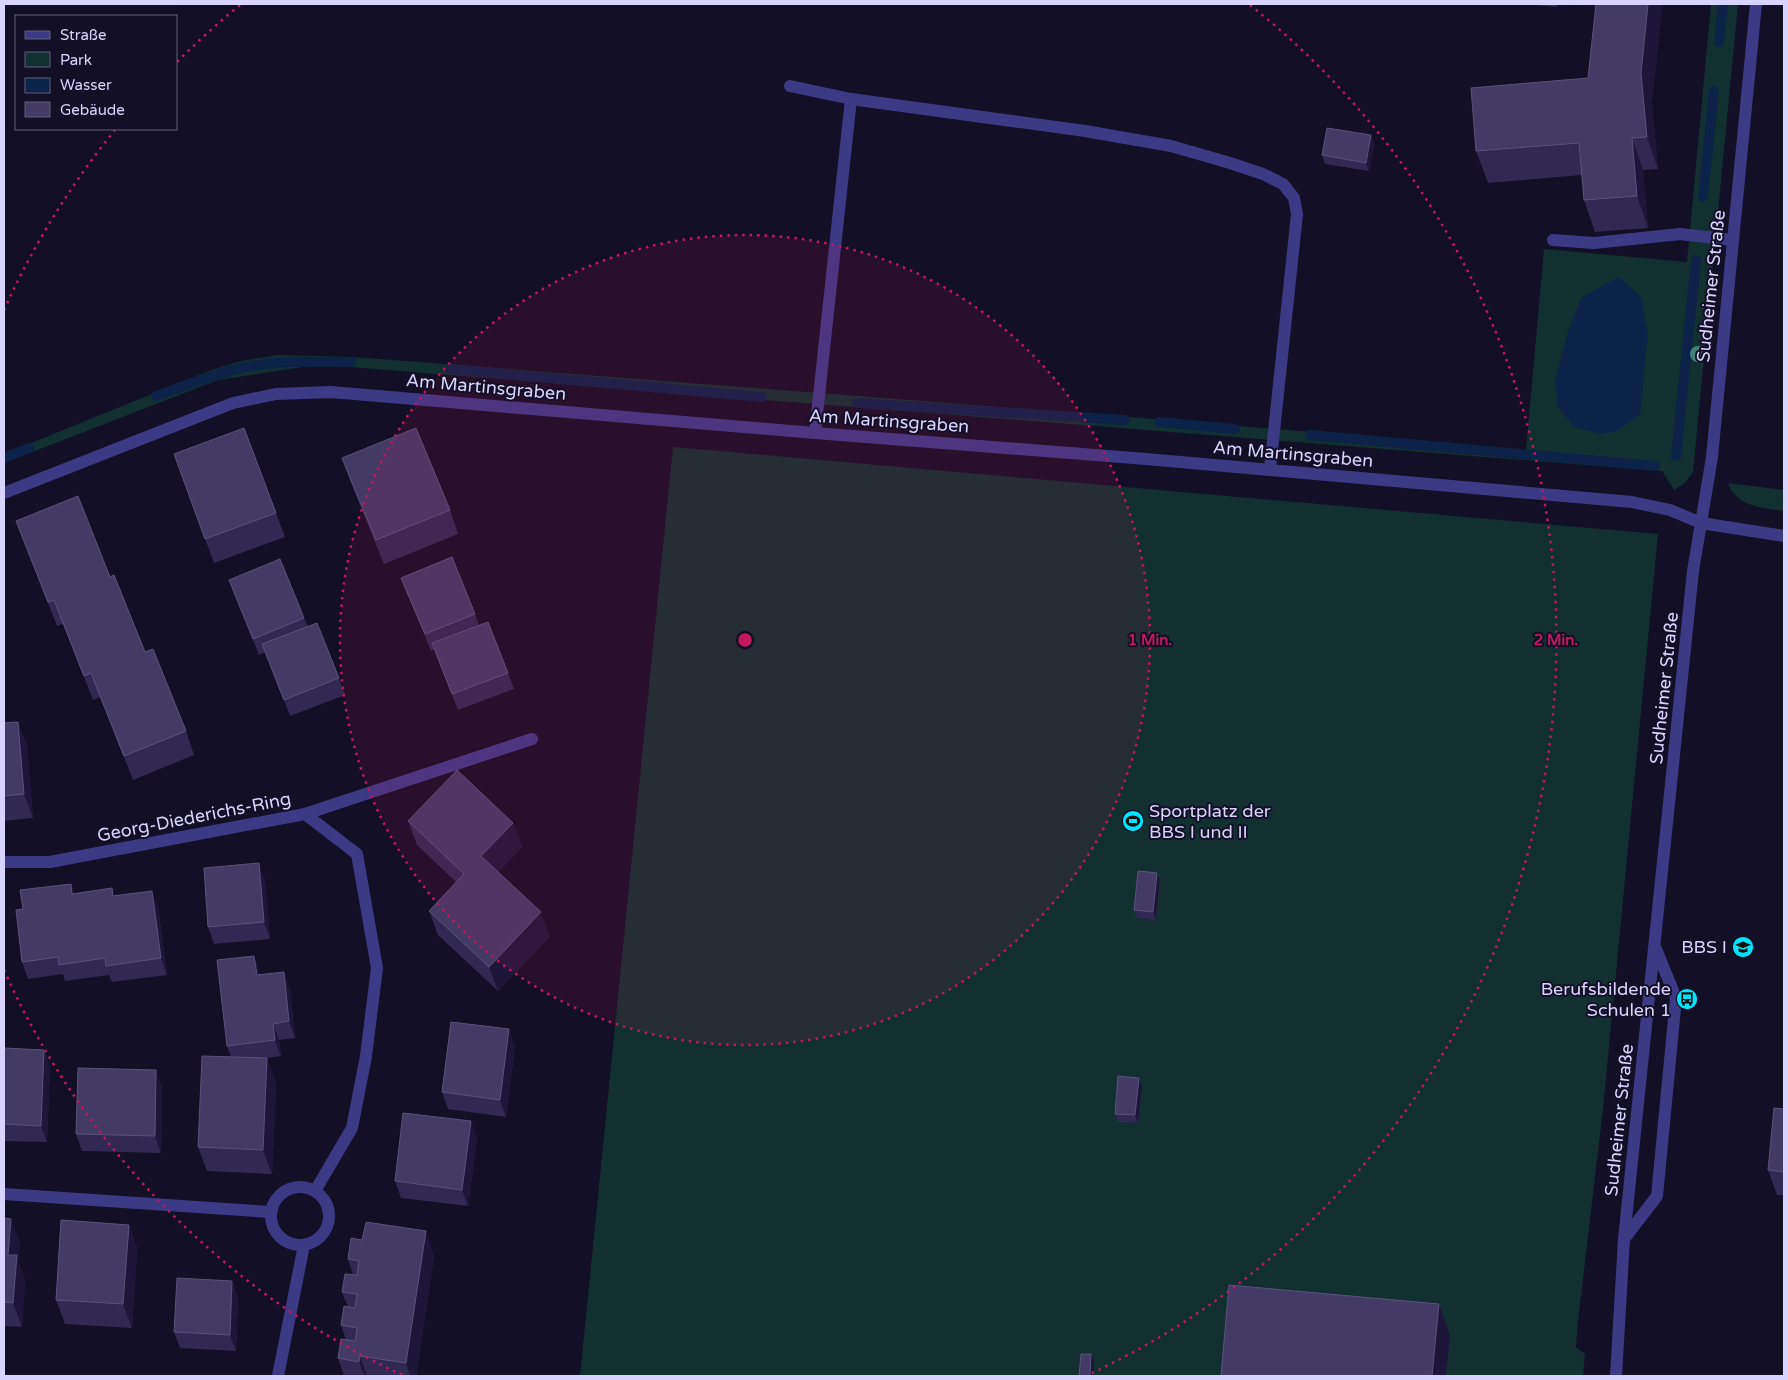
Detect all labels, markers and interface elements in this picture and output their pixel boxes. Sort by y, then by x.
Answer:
legend [15,15,178,130]
text: Straße [60,26,106,44]
text: Park [60,51,92,69]
text: Wasser [60,76,112,94]
text: Gebäude [60,101,125,119]
street label: Sudheimer Straße [1692,209,1730,363]
street label: Am Martinsgraben [405,369,567,405]
street label: Am Martinsgraben [808,404,970,438]
street label: Am Martinsgraben [1212,436,1374,472]
street label: Sudheimer Straße [1645,611,1683,765]
centre of rings [736,631,754,649]
text: 1 Min. [1128,631,1172,649]
text: 2 Min. [1534,631,1578,649]
street label: Georg-Diederichs-Ring [95,787,293,847]
place label: Sportplatz der BBS I und II [1149,800,1271,843]
sports icon: Sportplatz der BBS I und II [1121,809,1145,833]
school or university icon: BBS I [1731,935,1755,959]
place label: BBS I [1681,936,1727,958]
place label: Berufsbildende Schulen 1 [1541,978,1671,1021]
bus stop icon: Berufsbildende Schulen 1 [1675,987,1699,1011]
street label: Sudheimer Straße [1600,1043,1638,1197]

